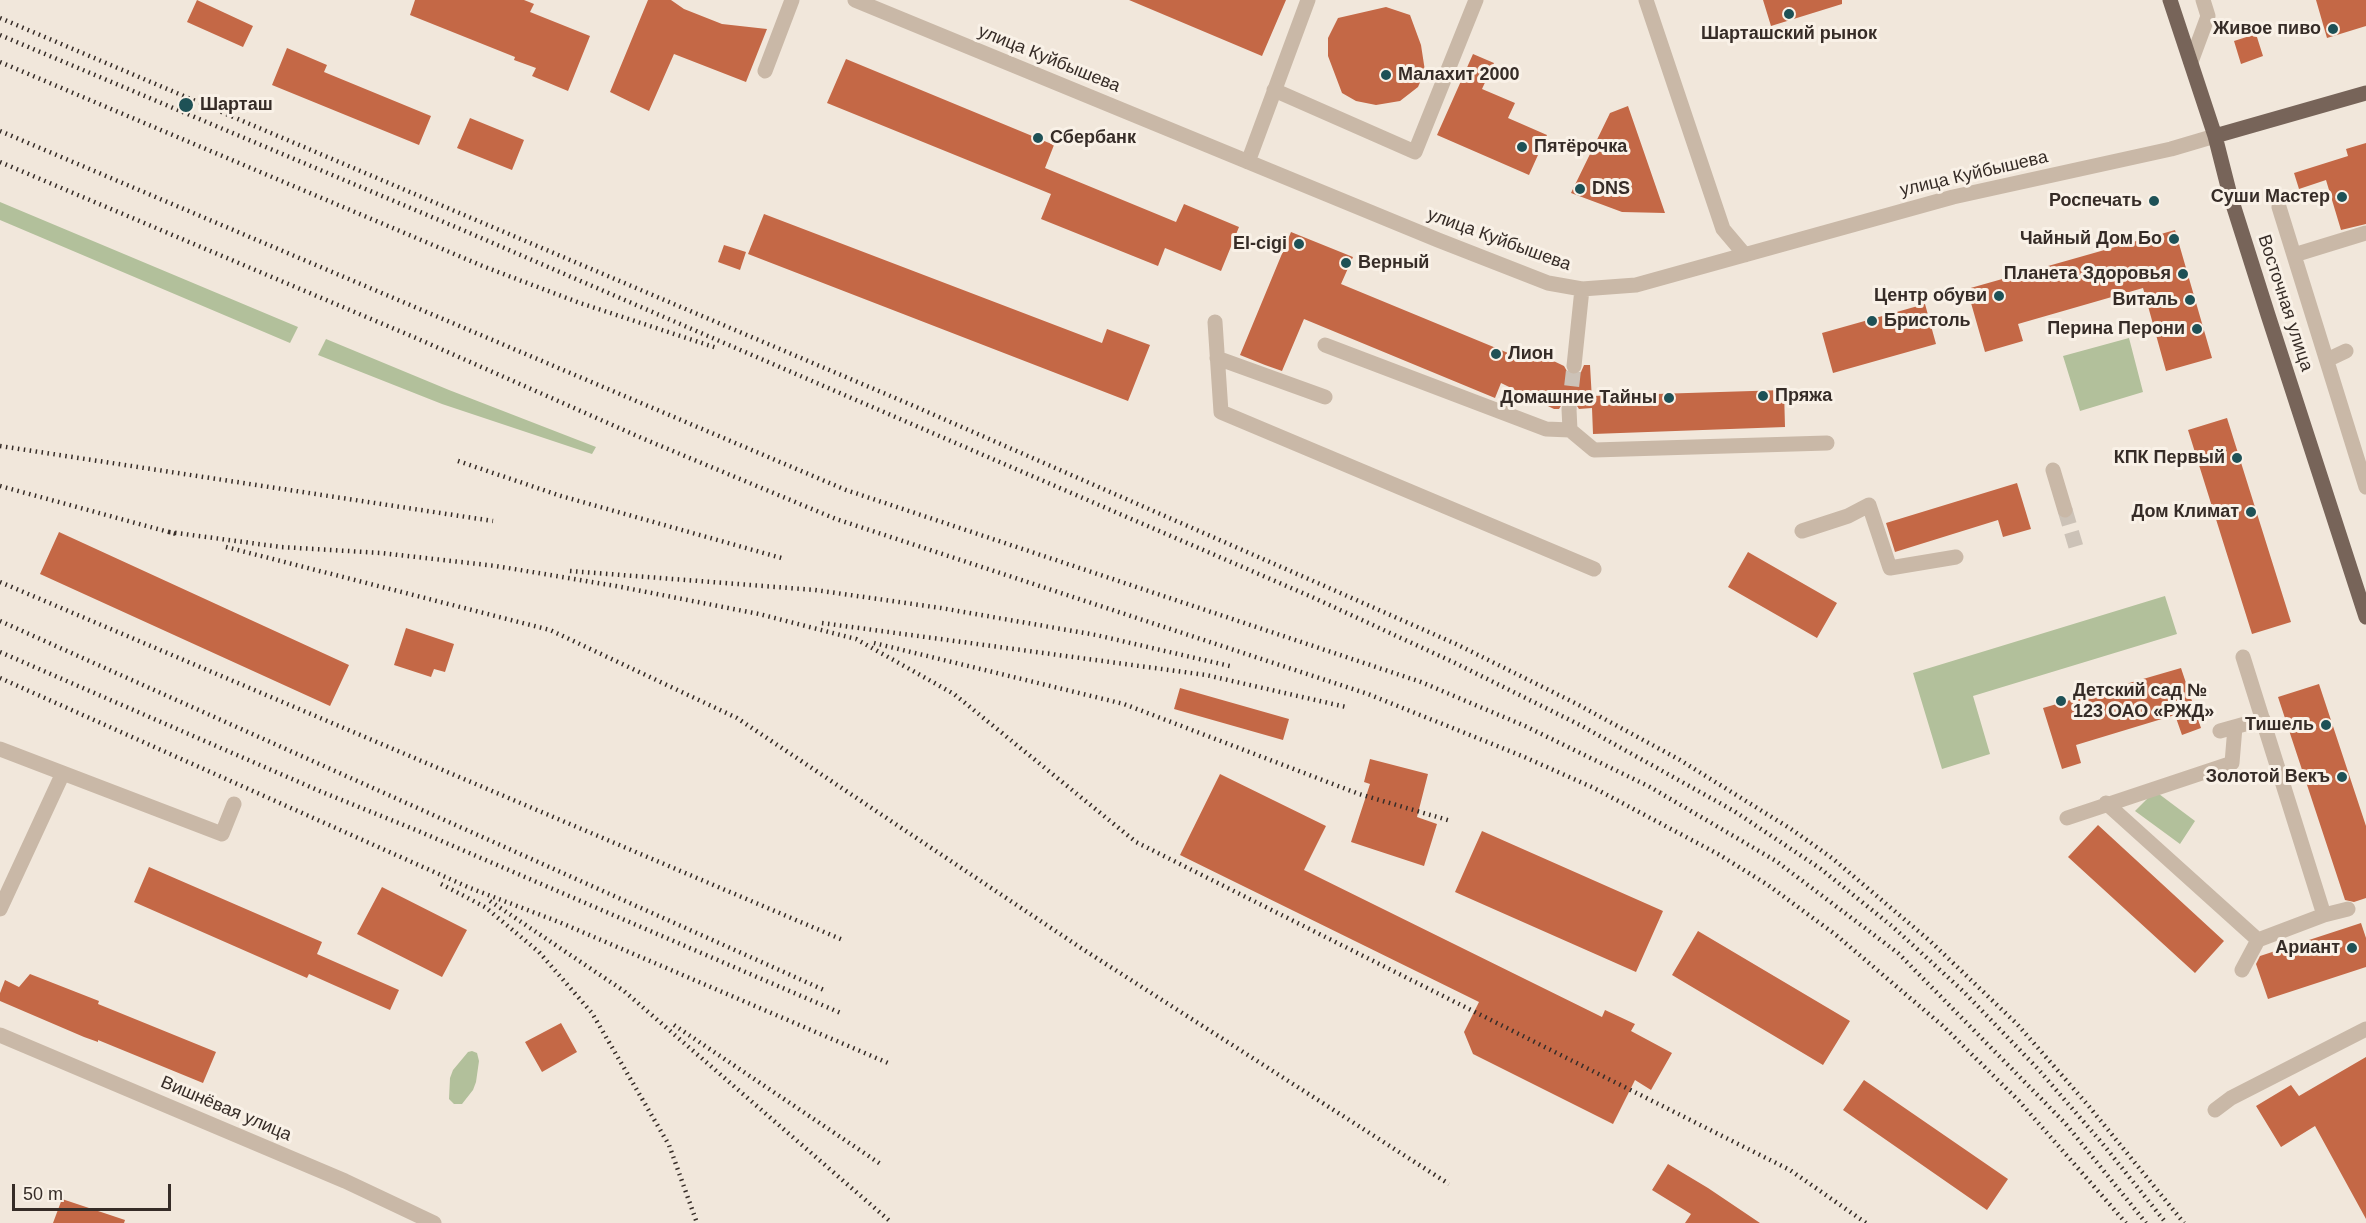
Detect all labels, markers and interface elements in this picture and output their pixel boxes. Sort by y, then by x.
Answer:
marker: Шарташский рынок [1782,7,1796,21]
place label: Живое пиво [2213,18,2321,40]
street label: улица Куйбышева [975,21,1123,97]
marker: Живое пиво [2326,22,2340,36]
place label: Шарташский рынок [1701,23,1877,45]
place label: Малахит 2000 [1398,64,1520,86]
marker: Малахит 2000 [1379,68,1393,82]
place label: Шарташ [200,94,273,116]
marker: Шарташ [177,96,195,114]
place label: Сбербанк [1050,127,1136,149]
marker: Сбербанк [1031,131,1045,145]
place label: Пятёрочка [1534,136,1627,158]
marker: Пятёрочка [1515,140,1529,154]
street label: улица Куйбышева [1898,146,2050,202]
place label: DNS [1592,178,1630,200]
marker: DNS [1573,182,1587,196]
place label: Суши Мастер [2211,186,2330,208]
place label: Роспечать [2049,190,2142,212]
marker: Суши Мастер [2335,190,2349,204]
marker: Роспечать [2147,194,2161,208]
street label: улица Куйбышева [1424,204,1574,276]
place label: Чайный Дом Бо [2020,228,2162,250]
marker: Чайный Дом Бо [2167,232,2181,246]
street label: Восточная улица [2253,232,2317,374]
place label: El-cigi [1233,233,1287,255]
marker: El-cigi [1292,237,1306,251]
place label: Верный [1358,252,1429,274]
marker: Верный [1339,256,1353,270]
place label: Планета Здоровья [2004,263,2171,285]
marker: Планета Здоровья [2176,267,2190,281]
place label: Центр обуви [1874,285,1987,307]
marker: Центр обуви [1992,289,2006,303]
place label: Виталь [2113,289,2178,311]
marker: Виталь [2183,293,2197,307]
place label: Бристоль [1884,310,1971,332]
marker: Бристоль [1865,314,1879,328]
place label: Перина Перони [2047,318,2185,340]
marker: Перина Перони [2190,322,2204,336]
place label: Лион [1508,343,1554,365]
marker: Лион [1489,347,1503,361]
place label: Пряжа [1775,385,1832,407]
place label: Домашние Тайны [1500,387,1657,409]
marker: Пряжа [1756,389,1770,403]
marker: Домашние Тайны [1662,391,1676,405]
place label: КПК Первый [2114,447,2225,469]
marker: КПК Первый [2230,451,2244,465]
place label: Дом Климат [2131,501,2239,523]
marker: Дом Климат [2244,505,2258,519]
place label: Детский сад № 123 ОАО «РЖД» [2073,680,2214,722]
marker: Детский сад № 123 ОАО «РЖД» [2054,694,2068,708]
place label: Тишель [2245,714,2314,736]
marker: Тишель [2319,718,2333,732]
place label: Золотой Векъ [2206,766,2330,788]
marker: Золотой Векъ [2335,770,2349,784]
place label: Ариант [2275,937,2340,959]
marker: Ариант [2345,941,2359,955]
street label: Вишнёвая улица [157,1072,295,1146]
scale bar [15,1172,174,1210]
text: 50 m [23,1184,63,1204]

